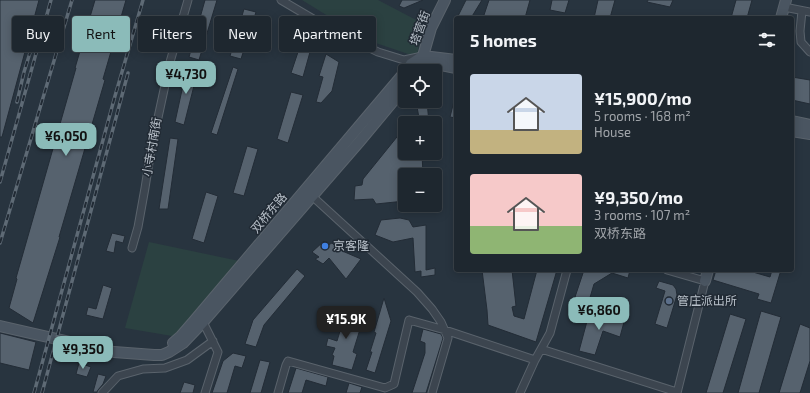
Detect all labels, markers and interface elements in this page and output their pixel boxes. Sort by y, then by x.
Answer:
street label: 塔营街 [406,8,432,47]
chip: Buy [12,16,64,52]
chip: Rent [72,16,130,52]
chip: Filters [138,16,206,52]
chip: New [214,16,271,52]
chip: Apartment [279,16,376,52]
icon: filters [756,29,778,51]
text: 5 homes [470,30,537,50]
pin: ¥4,730 [153,61,219,95]
map controls [398,64,442,212]
button: locate [398,64,442,108]
text: ¥4,730 [165,66,207,82]
text: ¥15,900/mo [594,88,691,108]
icon: home [502,90,550,138]
text: 5 rooms · 168 m² [594,108,691,124]
street label: 小寺村南街 [139,116,163,178]
button: + [398,116,442,160]
pin: ¥6,050 [33,123,99,157]
text: House [594,124,631,140]
text: ¥6,050 [44,128,88,144]
button: − [398,168,442,212]
text: ¥9,350/mo [594,187,683,207]
street label: 双桥东路 [247,189,289,235]
icon: home [502,190,550,238]
text: 3 rooms · 107 m² [594,207,690,223]
text: 双桥东路 [594,225,646,241]
place label: 京客隆 [333,238,369,252]
marker: 京客隆 [320,241,330,251]
place label: 管庄派出所 [677,293,737,307]
marker: 管庄派出所 [664,296,674,306]
pin: ¥6,860 [566,297,632,331]
text: ¥6,860 [577,302,621,318]
pin: ¥15.9K [313,306,379,340]
text: ¥15.9K [326,311,366,327]
pin: ¥9,350 [50,336,116,370]
text: ¥9,350 [62,341,104,357]

